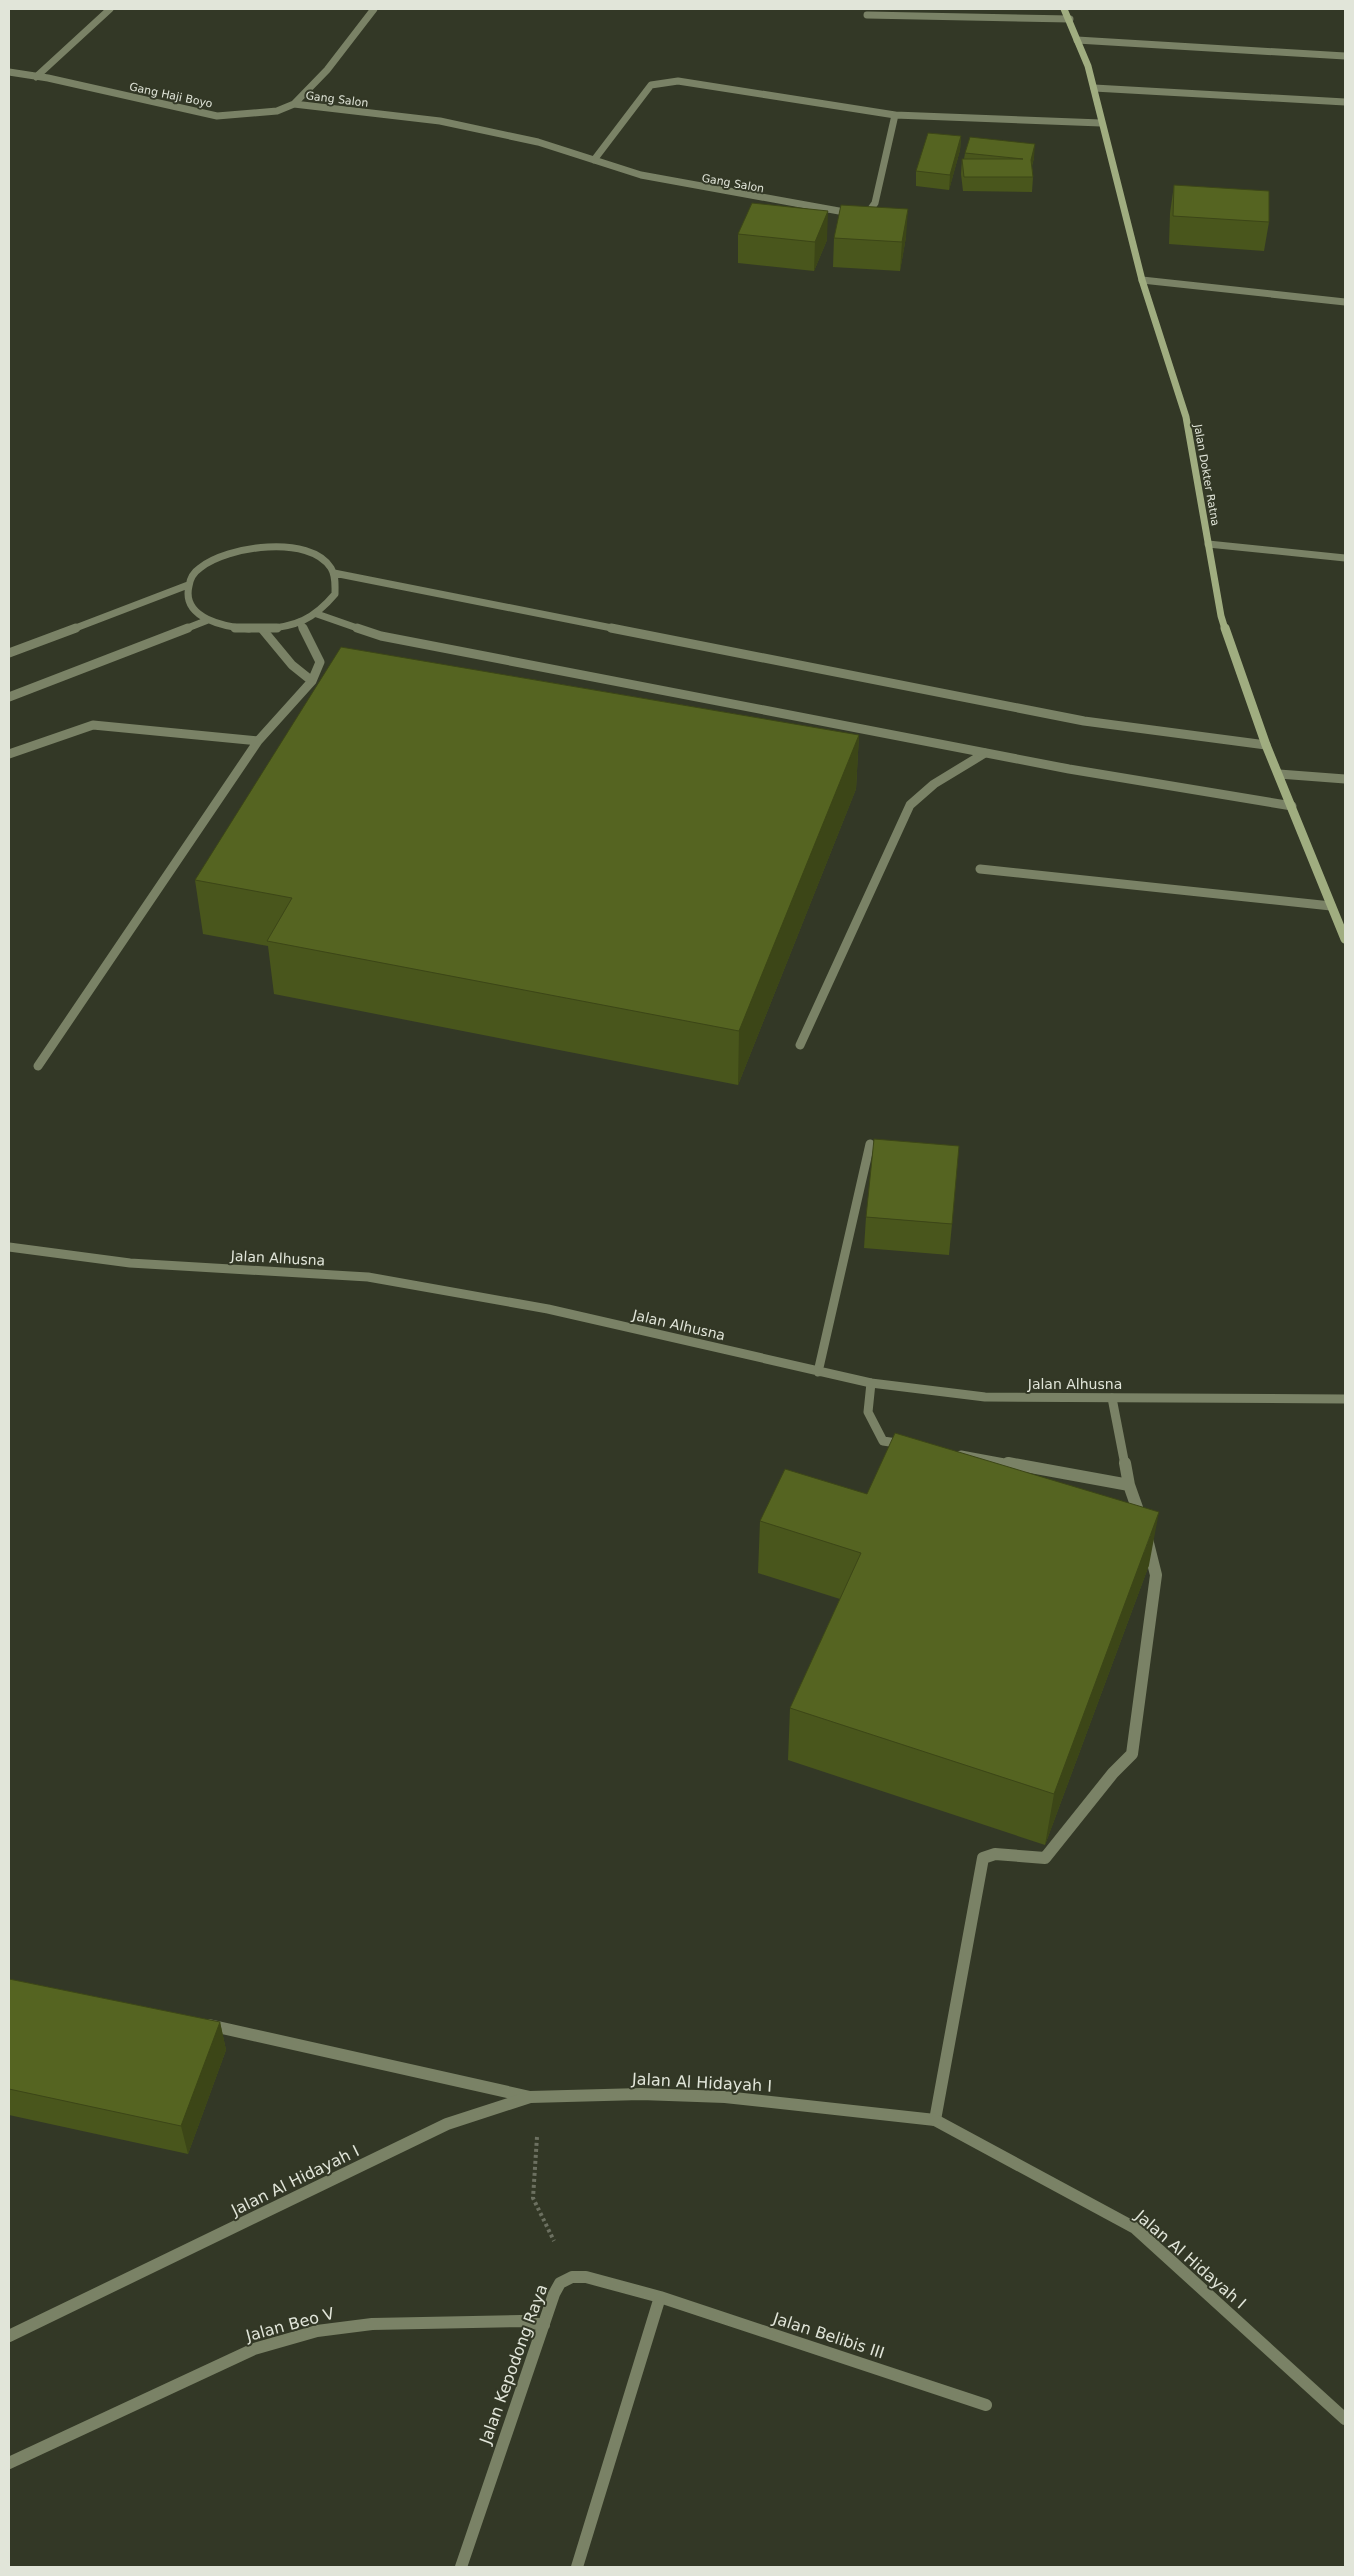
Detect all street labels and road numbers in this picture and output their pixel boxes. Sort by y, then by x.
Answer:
street label: Gang Haji Boyo [128,80,214,111]
street label: Gang Salon [305,89,369,110]
street label: Gang Salon [701,172,765,195]
street label: Jalan Dokter Ratna [1191,422,1222,527]
street label: Jalan Alhusna [229,1247,326,1268]
street label: Jalan Alhusna [630,1306,727,1343]
street label: Jalan Alhusna [1027,1376,1122,1392]
street label: Jalan Al Hidayah I [631,2069,772,2096]
street label: Jalan Al Hidayah I [227,2141,362,2220]
street label: Jalan Al Hidayah I [1131,2206,1250,2313]
street label: Jalan Kepodong Raya [475,2282,551,2448]
street label: Jalan Beo V [243,2304,336,2346]
street label: Jalan Belibis III [770,2308,887,2362]

